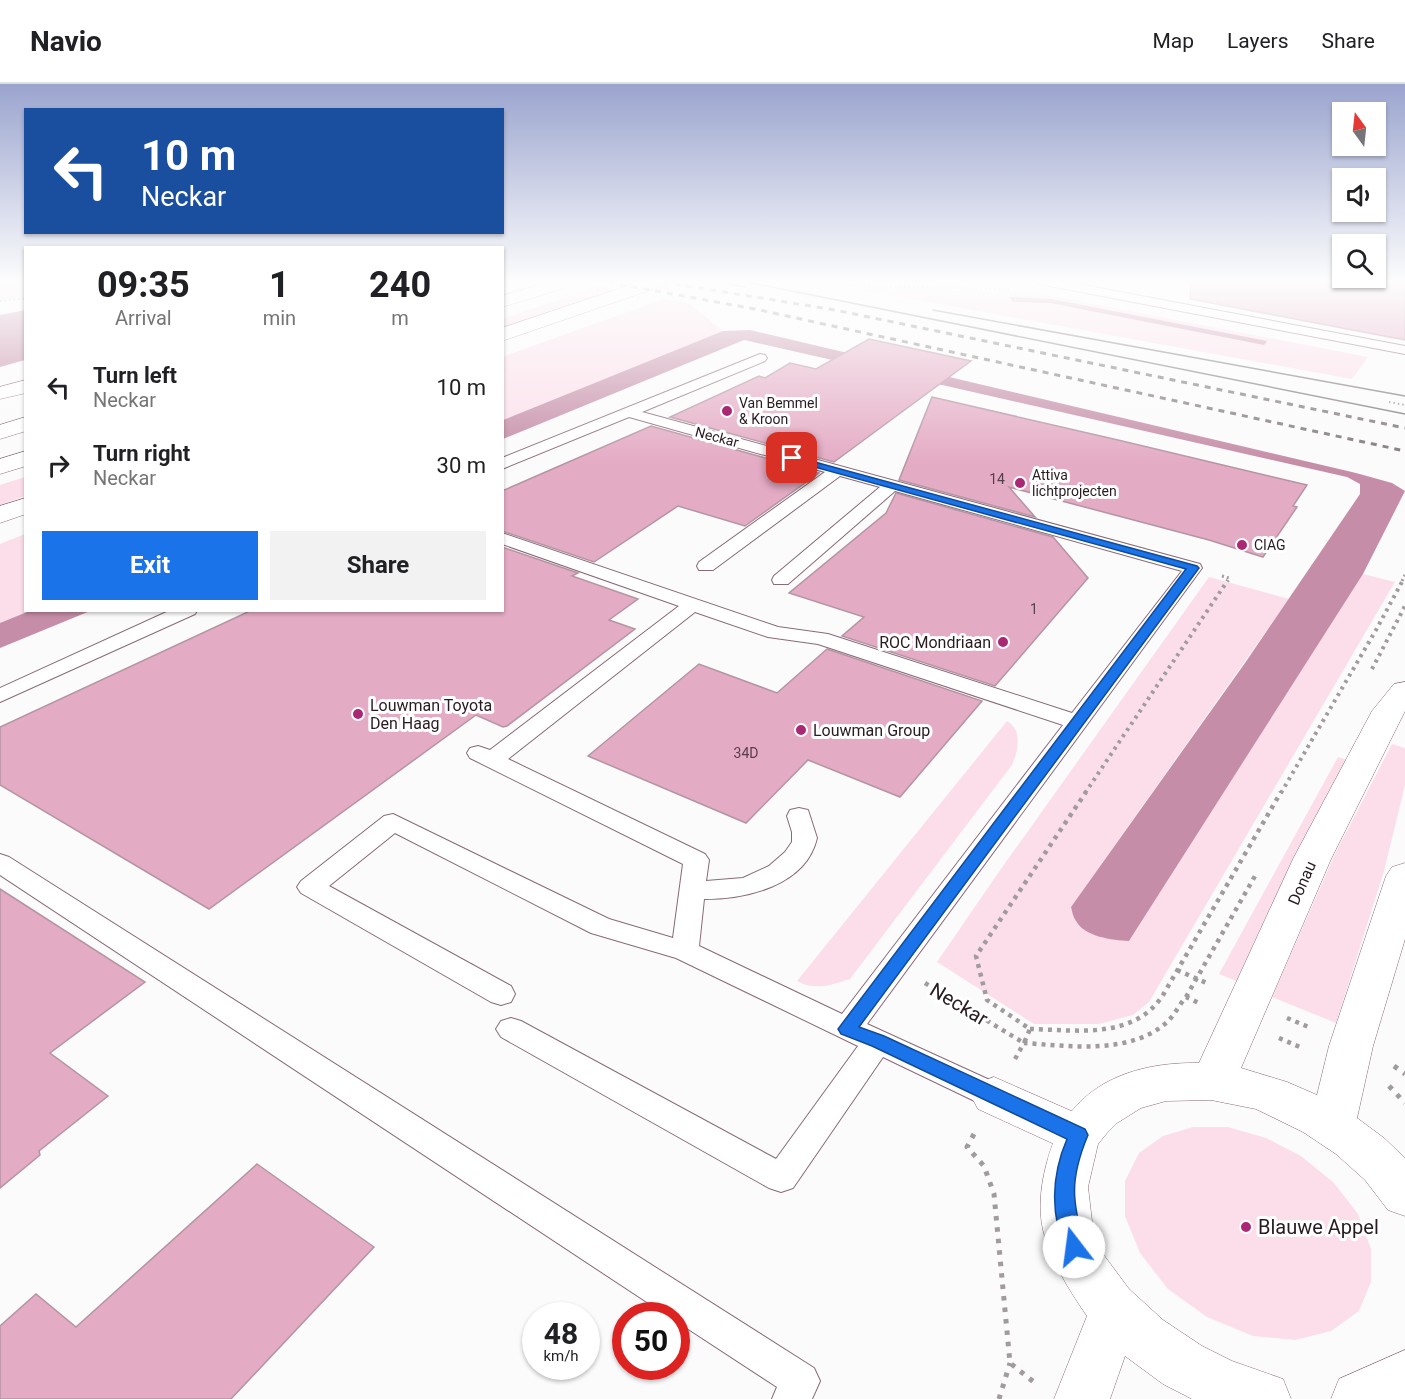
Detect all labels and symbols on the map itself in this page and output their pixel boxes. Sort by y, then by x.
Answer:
north arrow [1332,102,1386,156]
place label: Van Bemmel & Kroon [739,395,818,427]
marker: Van Bemmel & Kroon [720,404,734,418]
street label: Neckar [694,424,741,451]
pin [766,432,817,483]
place label: Attiva lichtprojecten [1032,467,1117,499]
house number: 14 [989,471,1005,487]
marker: Attiva lichtprojecten [1013,476,1027,490]
place label: CIAG [1254,537,1286,553]
marker: CIAG [1235,538,1249,552]
house number: 1 [1030,601,1038,617]
place label: ROC Mondriaan [879,633,991,652]
marker: ROC Mondriaan [996,635,1010,649]
place label: Louwman Toyota Den Haag [370,696,492,733]
marker: Louwman Toyota Den Haag [351,707,365,721]
place label: Louwman Group [813,721,930,740]
marker: Louwman Group [794,723,808,737]
house number: 34D [734,745,758,761]
street label: Donau [1284,858,1320,908]
street label: Neckar [926,977,992,1031]
position arrow [1042,1215,1106,1279]
place label: Blauwe Appel [1258,1215,1379,1239]
marker: Blauwe Appel [1239,1220,1253,1234]
speed limit sign: 50 [612,1302,690,1380]

